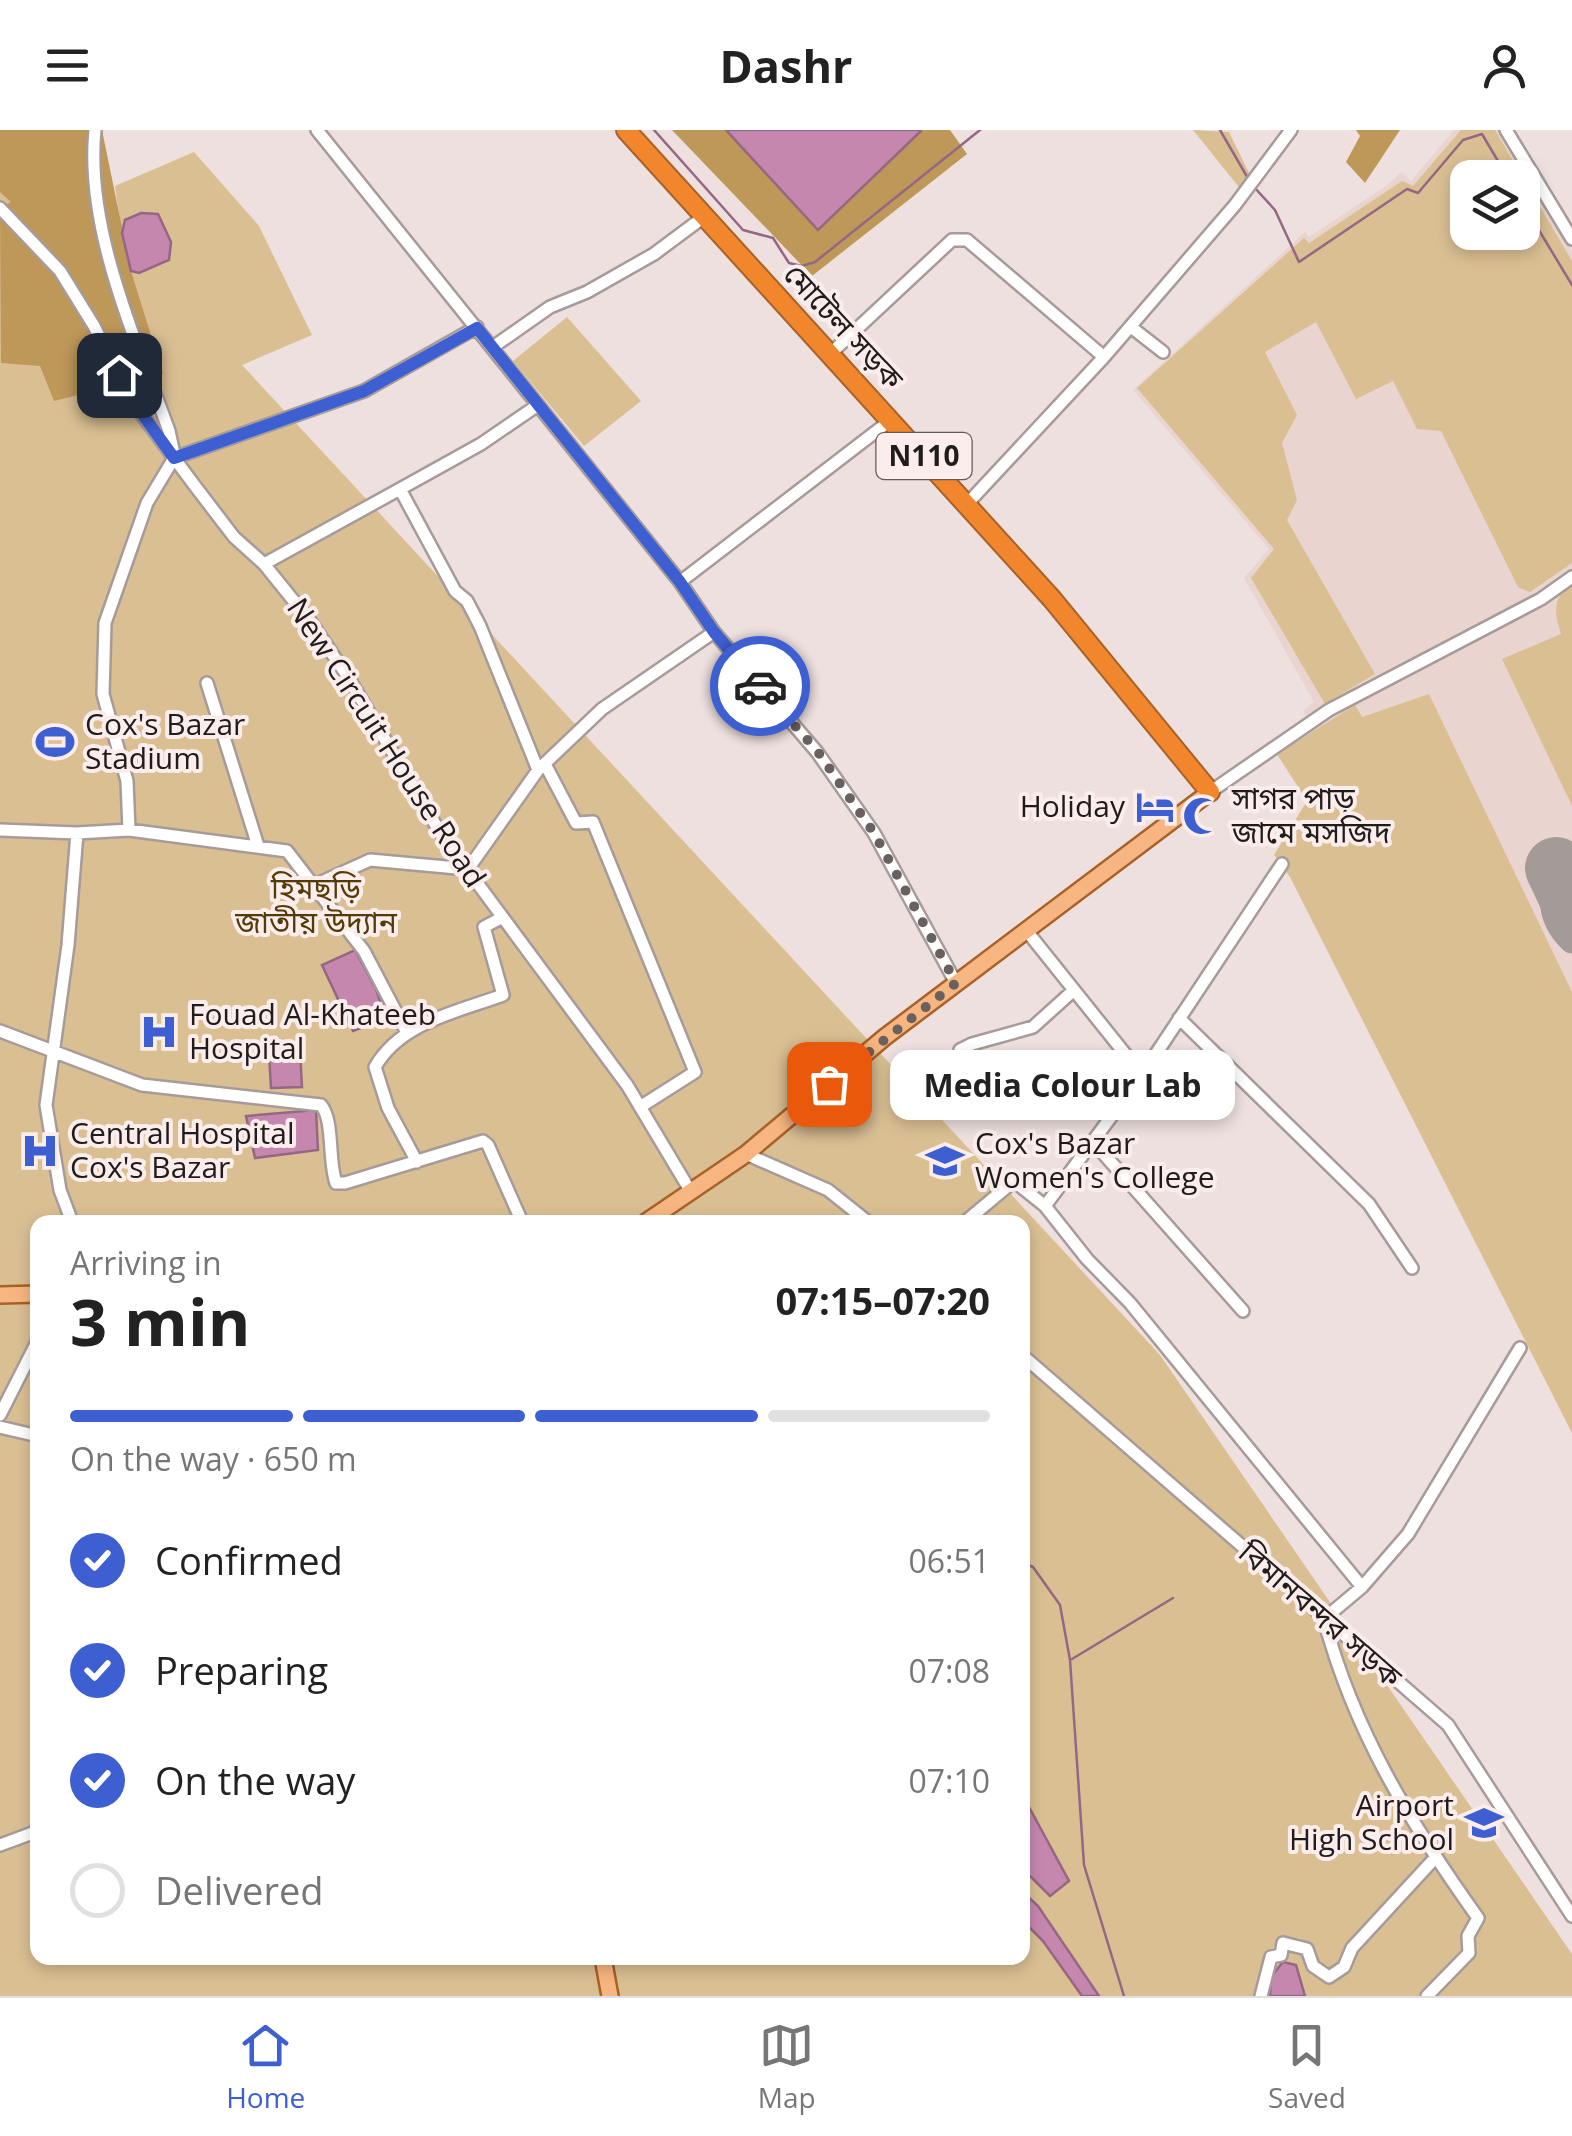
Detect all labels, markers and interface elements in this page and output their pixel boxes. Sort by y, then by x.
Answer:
text: Dashr [720,35,852,96]
icon: menu [40,38,95,93]
icon: person [1477,38,1532,93]
map controls [1450,160,1540,250]
button: layers [1450,160,1540,250]
street label: মোটেল সড়ক [775,254,914,398]
pin [77,333,162,418]
icon: home [92,348,147,403]
road number: N110 [876,433,972,479]
street label: New Circuit House Road [278,590,496,895]
courier [710,636,810,736]
icon: car [733,659,788,714]
place label: Cox's Bazar Stadium [85,703,245,778]
sports icon: Cox's Bazar Stadium [34,721,76,763]
place label: সাগর পাড় জামে মসজিদ [1231,777,1391,852]
place label: Holiday [1020,785,1126,826]
hotel icon: Holiday [1134,786,1176,828]
mosque icon: সাগর পাড় জামে মসজিদ [1181,795,1223,837]
park label: হিমছড়ি জাতীয় উদ্যান [234,867,398,942]
place label: Fouad Al-Khateeb Hospital [189,993,436,1068]
hospital icon: Fouad Al-Khateeb Hospital [138,1011,180,1053]
pin [787,1042,872,1127]
callout: Media Colour Lab [889,1049,1234,1119]
icon: bag [802,1057,857,1112]
text: Media Colour Lab [923,1063,1202,1106]
place label: Central Hospital Cox's Bazar [70,1112,294,1187]
place label: Cox's Bazar Women's College [975,1122,1215,1197]
hospital icon: Central Hospital Cox's Bazar [19,1130,61,1172]
school or university icon: Cox's Bazar Women's College [924,1140,966,1182]
text: Arriving in [70,1241,222,1284]
text: 07:15–07:20 [776,1274,990,1326]
text: 3 min [70,1277,250,1365]
text: On the way · 650 m [70,1437,357,1480]
street label: বিমানবন্দর সড়ক [1230,1531,1412,1697]
icon: check [70,1533,125,1588]
text: Confirmed [155,1534,343,1586]
text: 06:51 [908,1539,990,1582]
icon: check [70,1643,125,1698]
text: Preparing [155,1644,328,1696]
text: 07:08 [908,1649,990,1692]
icon: check [70,1753,125,1808]
text: On the way [155,1754,355,1806]
text: 07:10 [908,1759,990,1802]
place label: Airport High School [1289,1784,1454,1859]
school or university icon: Airport High School [1463,1802,1505,1844]
text: Delivered [155,1864,324,1916]
tab: Home [226,2018,305,2116]
tab: Map [758,2018,816,2116]
tab: Saved [1268,2018,1346,2116]

